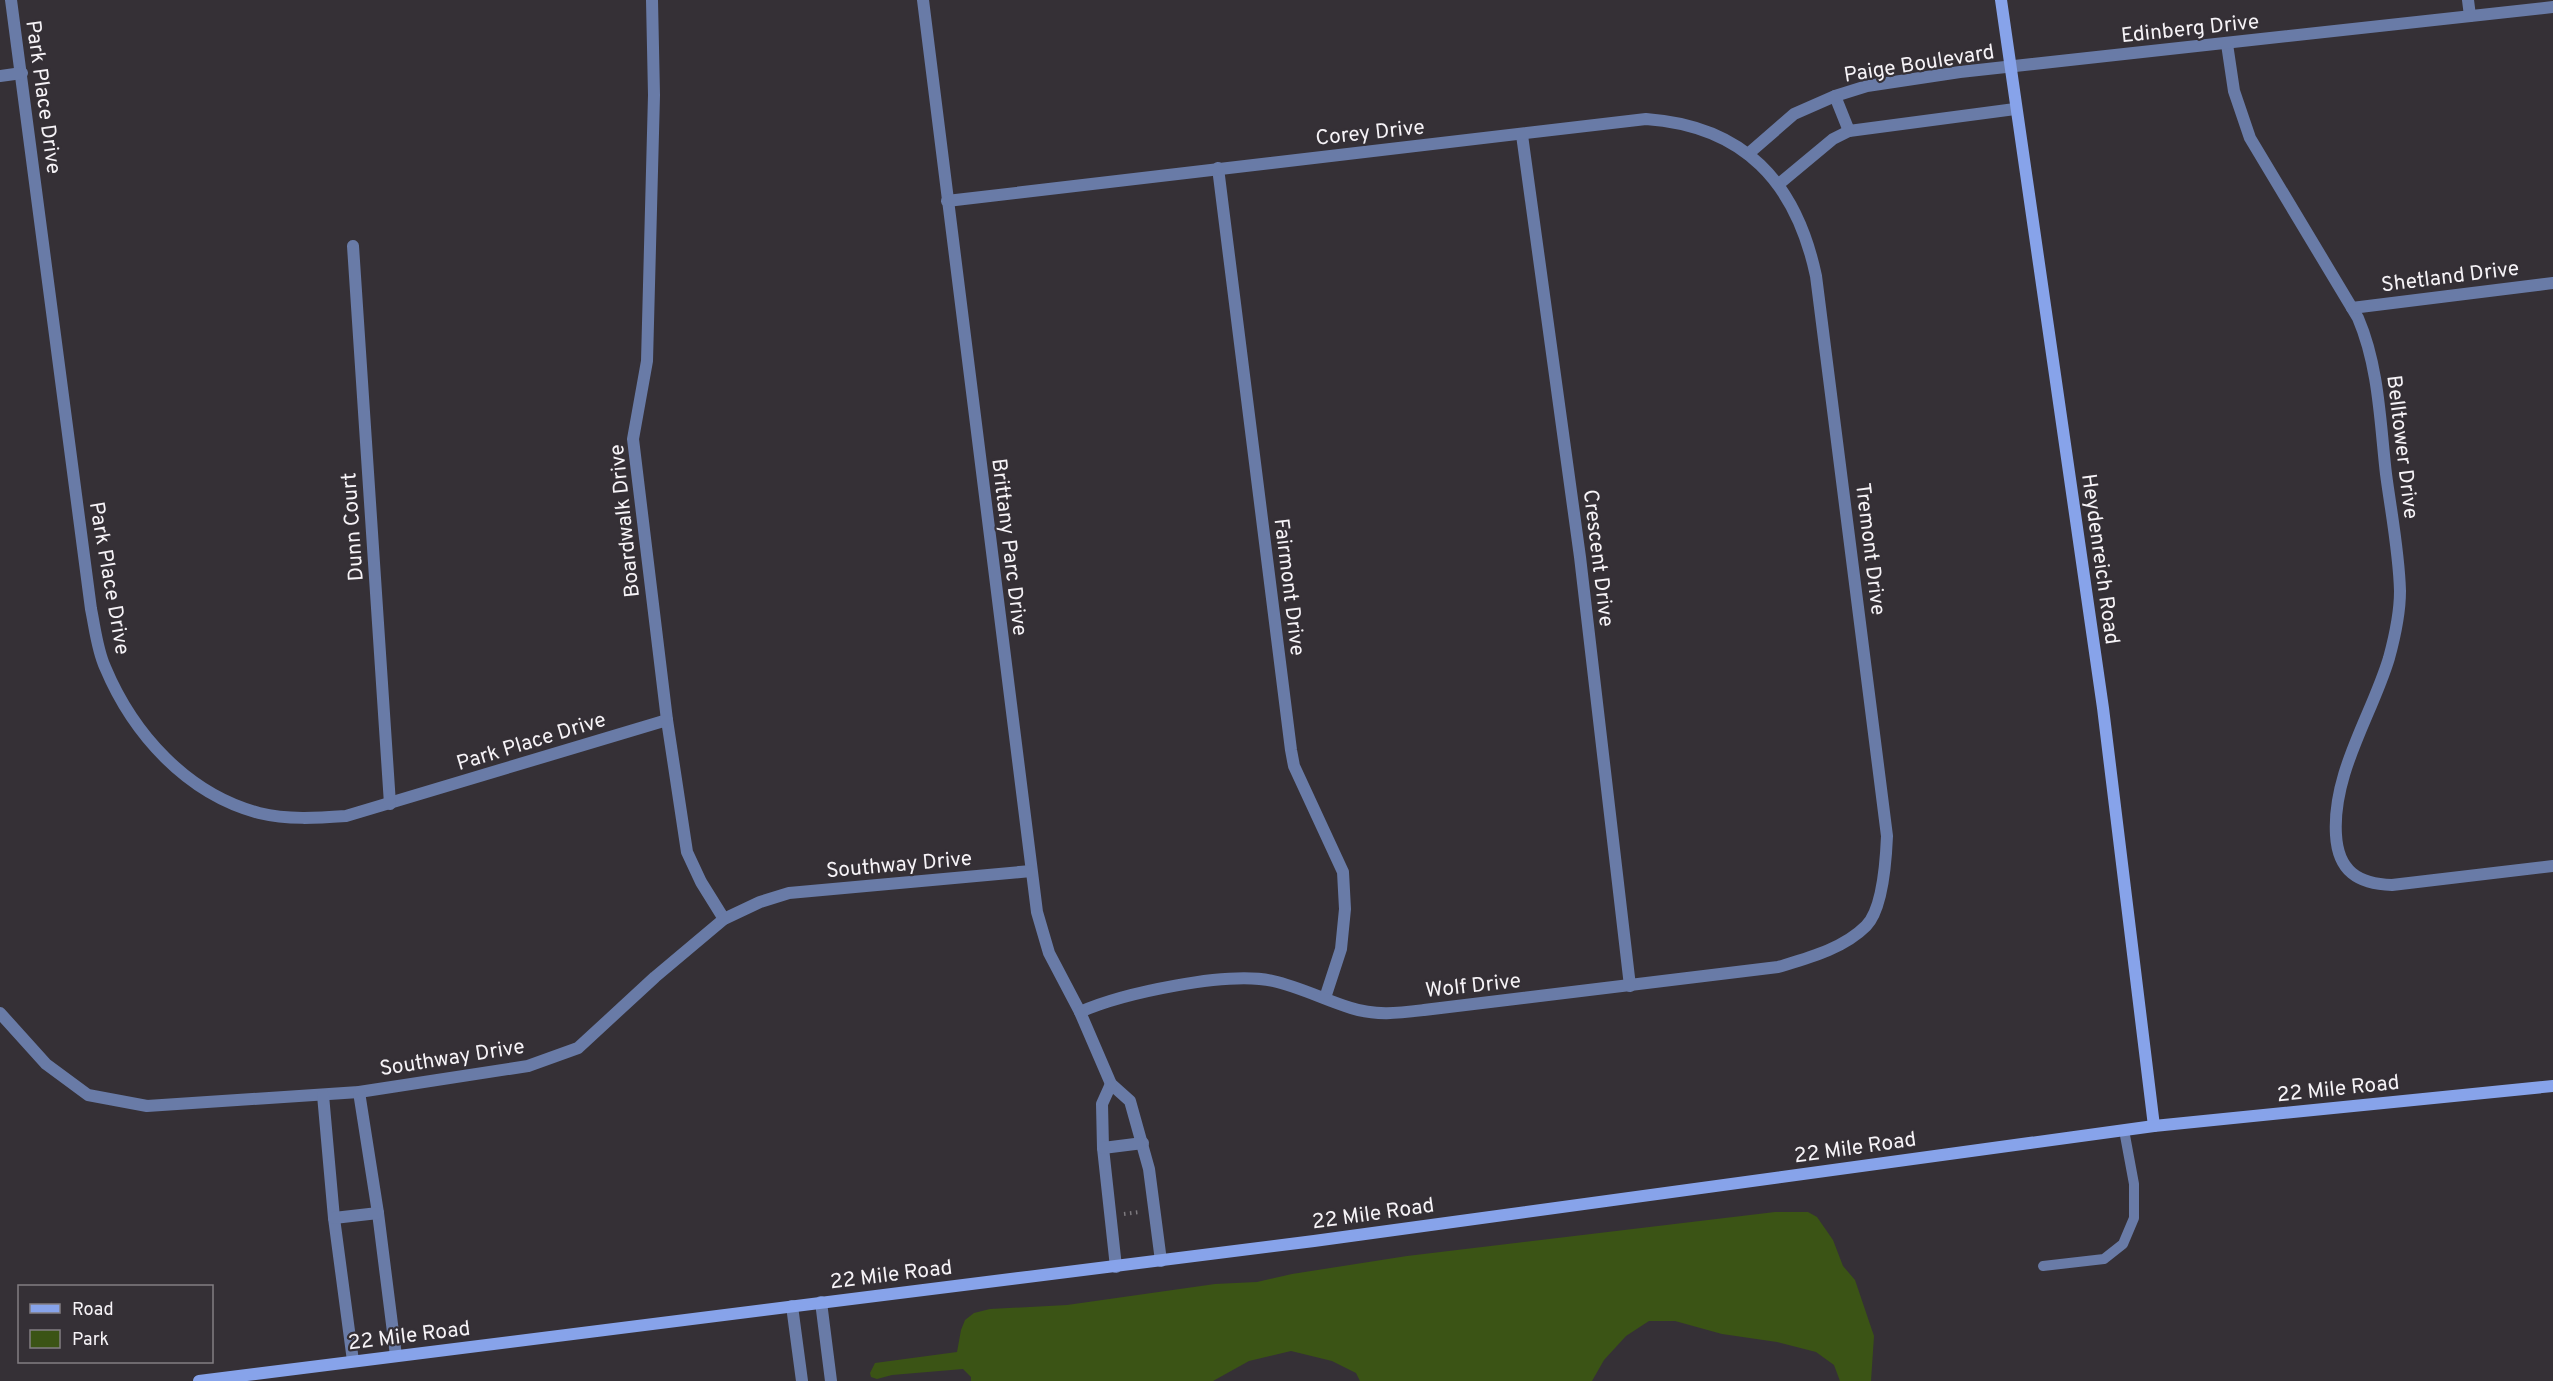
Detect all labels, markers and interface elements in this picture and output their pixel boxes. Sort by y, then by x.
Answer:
street label: Edinberg Drive [2120,9,2260,50]
street label: Park Place Drive [18,19,67,176]
street label: Paige Boulevard [1842,39,1996,90]
street label: Corey Drive [1314,114,1426,153]
street label: Shetland Drive [2380,256,2521,299]
street label: Belltower Drive [2379,374,2424,521]
street label: Boardwalk Drive [604,443,647,599]
street label: Brittany Parc Drive [984,457,1033,637]
street label: Dunn Court [336,472,371,582]
street label: Heydenreich Road [2074,472,2125,646]
street label: Tremont Drive [1848,481,1891,617]
street label: Crescent Drive [1576,488,1619,628]
street label: Park Place Drive [82,500,135,657]
street label: Fairmont Drive [1267,517,1310,658]
street label: Park Place Drive [453,707,610,778]
street label: Southway Drive [825,846,973,885]
street label: Wolf Drive [1424,968,1522,1005]
street label: Southway Drive [378,1034,527,1083]
street label: 22 Mile Road [2275,1070,2401,1109]
street label: 22 Mile Road [1792,1127,1918,1170]
street label: 22 Mile Road [1310,1193,1436,1236]
street label: 22 Mile Road [828,1255,954,1296]
legend [18,1285,213,1363]
text: Road [72,1299,114,1322]
street label: 22 Mile Road [346,1316,472,1357]
text: Park [72,1329,109,1352]

